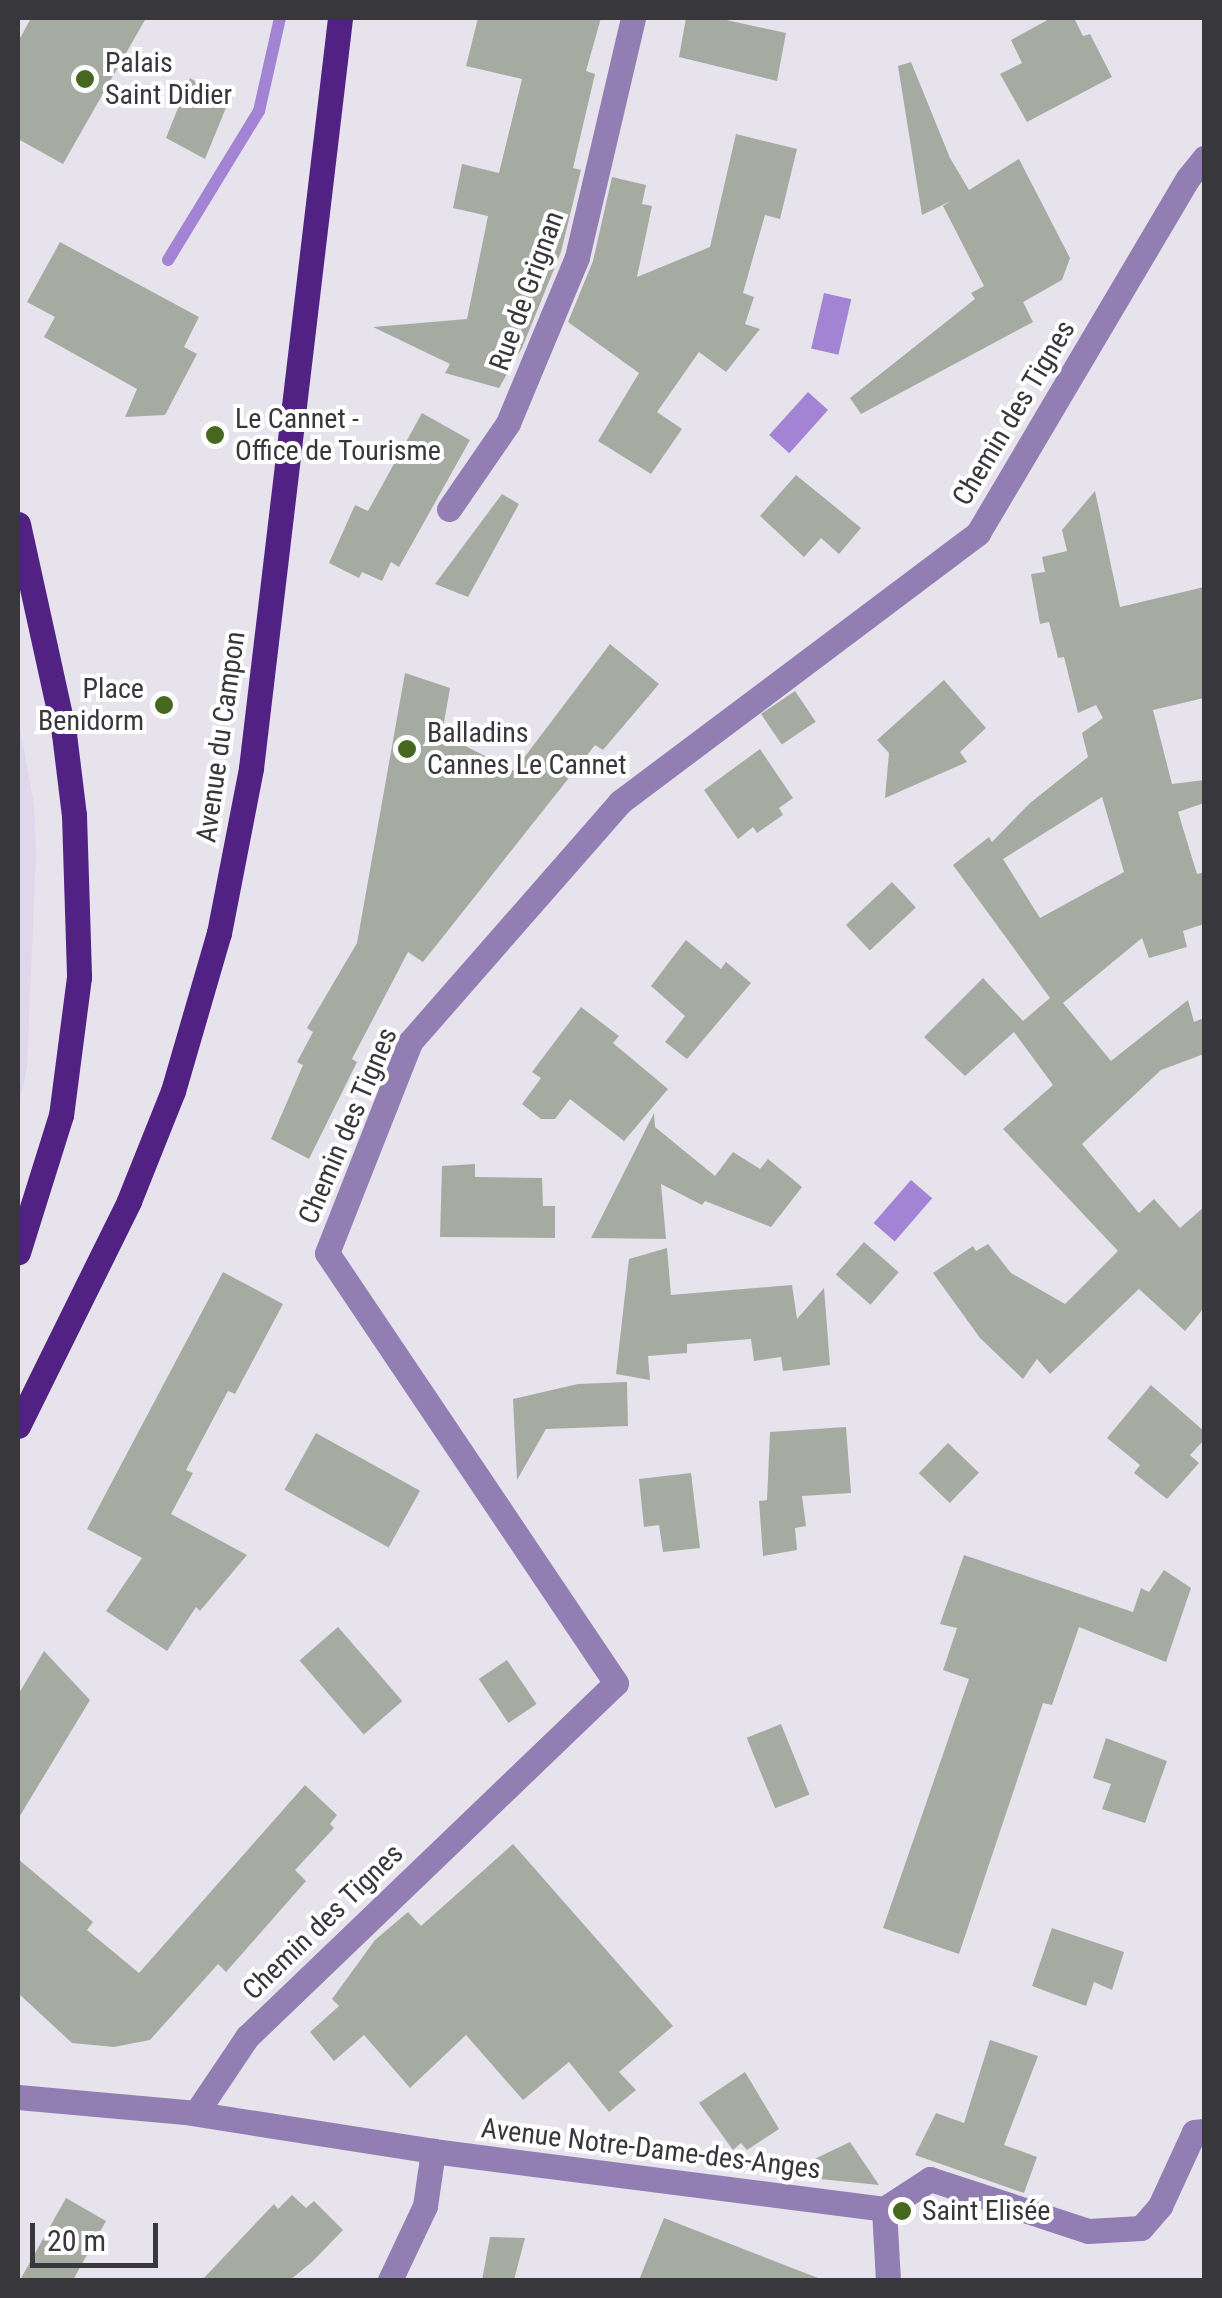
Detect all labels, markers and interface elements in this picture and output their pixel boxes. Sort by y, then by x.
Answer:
place label: Palais Saint Didier [105,46,232,112]
marker: Palais Saint Didier [74,68,96,90]
street label: Rue de Grignan [483,207,571,375]
street label: Chemin des Tignes [945,314,1083,512]
place label: Le Cannet - Office de Tourisme [235,402,441,468]
marker: Le Cannet - Office de Tourisme [204,424,226,446]
street label: Avenue du Campon [190,629,252,845]
place label: Place Benidorm [38,672,144,738]
marker: Place Benidorm [153,694,175,716]
place label: Balladins Cannes Le Cannet [427,716,626,782]
marker: Balladins Cannes Le Cannet [396,738,418,760]
street label: Chemin des Tignes [291,1023,405,1229]
street label: Chemin des Tignes [236,1837,410,2007]
street label: Avenue Notre-Dame-des-Anges [479,2112,823,2186]
place label: Saint Elisée [922,2194,1050,2228]
marker: Saint Elisée [891,2200,913,2222]
scale bar [35,2203,162,2265]
text: 20 m [47,2223,106,2258]

